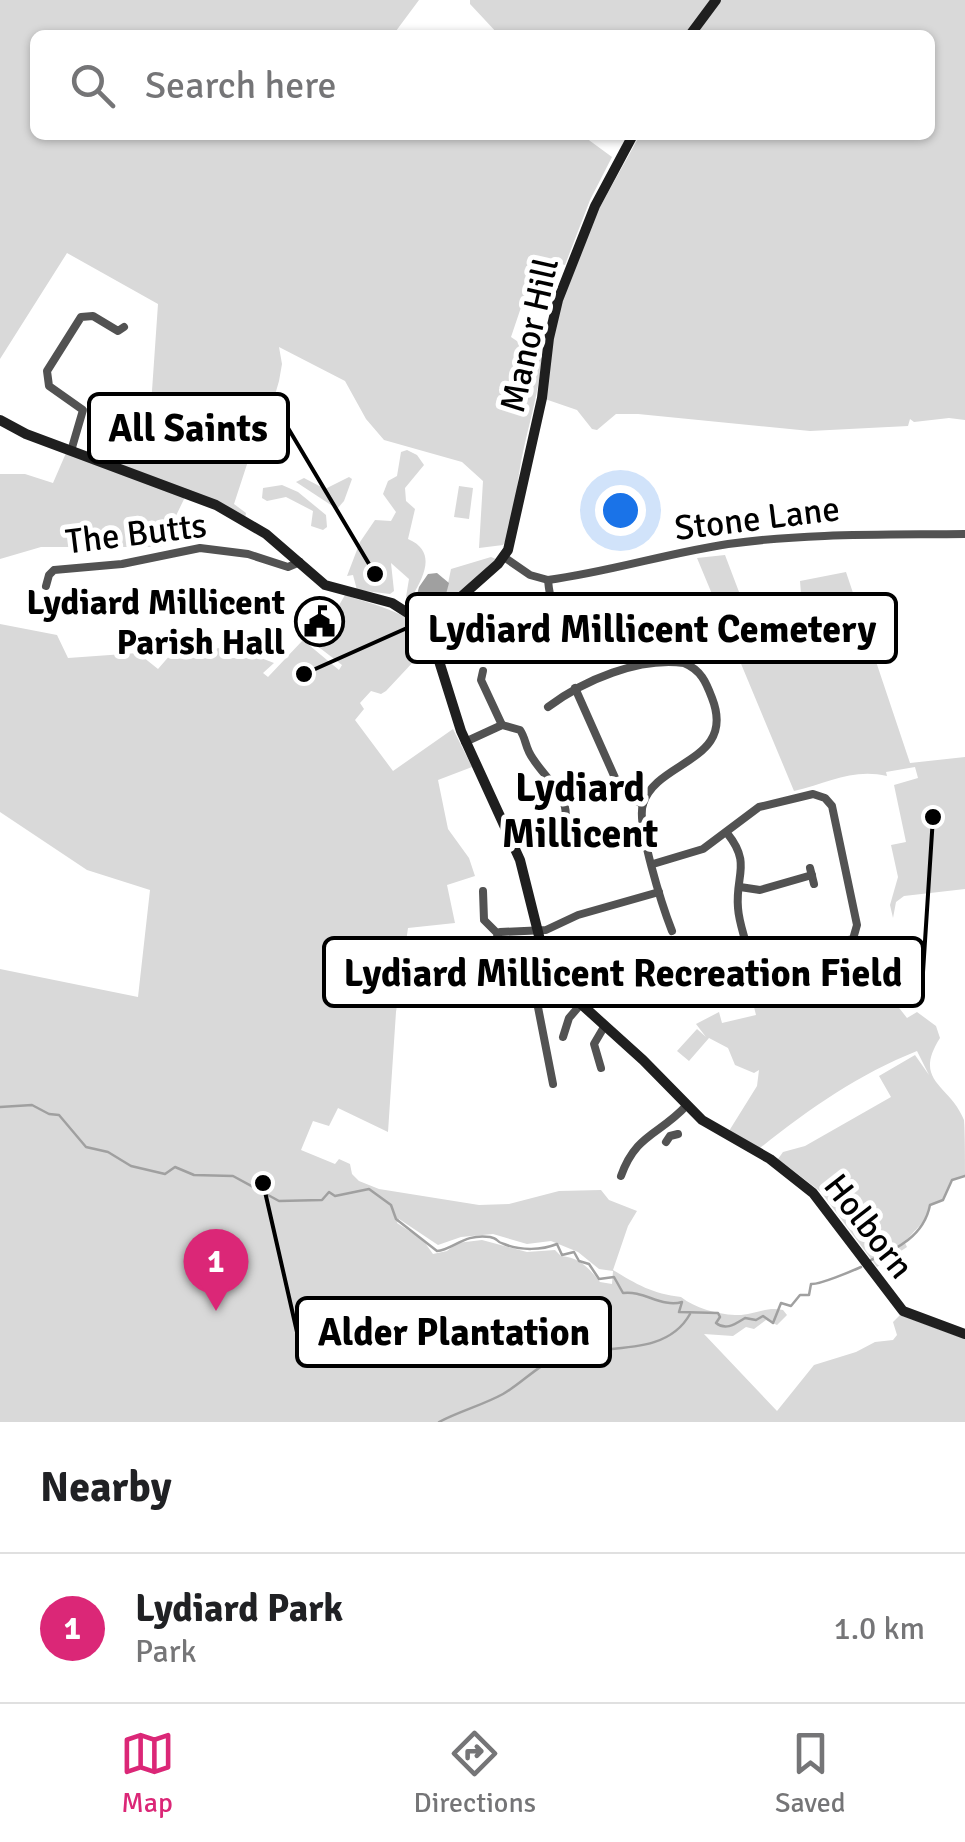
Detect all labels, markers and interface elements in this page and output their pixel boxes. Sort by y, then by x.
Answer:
search box [30,30,935,140]
icon: search [65,58,120,113]
text: Search here [145,62,337,109]
street label: Manor Hill [491,254,568,417]
callout: All Saints [89,394,288,462]
text: All Saints [108,405,268,452]
your location [595,485,646,536]
street label: Stone Lane [672,487,842,550]
street label: The Butts [63,504,209,563]
place label: Lydiard Millicent Parish Hall [26,581,285,664]
callout: Lydiard Millicent Cemetery [407,594,896,662]
public building icon: Lydiard Millicent Parish Hall [294,596,346,648]
text: Lydiard Millicent Cemetery [428,606,877,653]
district label: Lydiard Millicent [502,763,658,859]
callout: Lydiard Millicent Recreation Field [324,938,923,1006]
text: Lydiard Millicent Recreation Field [344,950,902,997]
street label: Holborn [815,1166,923,1287]
pin: 1 [184,1228,248,1311]
callout: Alder Plantation [297,1298,610,1366]
text: Alder Plantation [318,1309,590,1356]
text: Nearby [40,1462,172,1513]
text: Lydiard Park [135,1585,343,1632]
text: 1 [64,1609,81,1648]
text: 1.0 km [833,1609,925,1648]
text: Park [135,1632,197,1671]
tab: Map [120,1726,175,1820]
tab: Directions [414,1726,536,1820]
tab: Saved [775,1726,845,1820]

